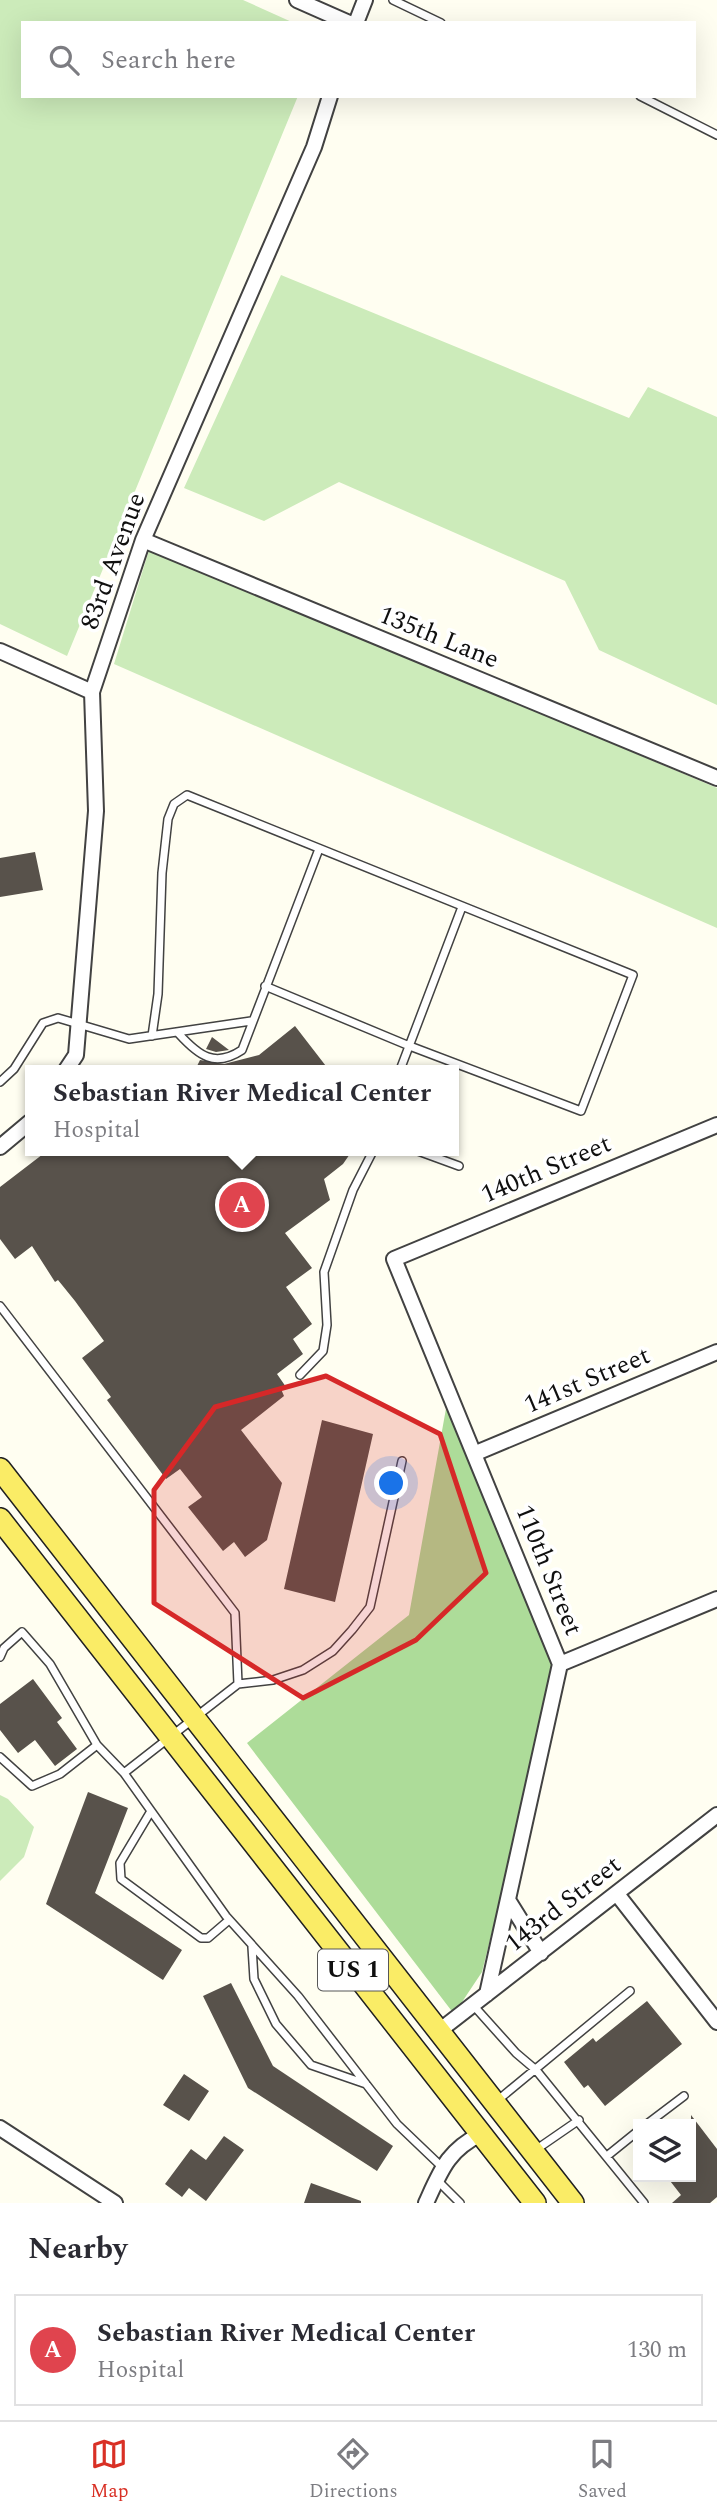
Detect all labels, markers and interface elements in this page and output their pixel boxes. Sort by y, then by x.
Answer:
search box [21,21,696,98]
text: Search here [101,40,236,80]
icon: search [45,41,83,79]
street label: 83rd Avenue [70,487,156,635]
street label: 135th Lane [373,595,505,679]
popup [25,1065,459,1156]
text: Sebastian River Medical Center [53,1073,431,1113]
text: Hospital [53,1113,140,1148]
street label: 140th Street [475,1124,617,1214]
pin: A [219,1179,265,1231]
street label: 141st Street [518,1335,656,1425]
your location [374,1466,408,1500]
street label: 110th Street [505,1499,593,1641]
street label: 143rd Street [496,1846,630,1962]
road number: US 1 [318,1950,388,1991]
map controls [633,2119,696,2182]
button: layers [633,2119,696,2182]
text: Nearby [28,2226,127,2272]
text: Sebastian River Medical Center [97,2313,475,2353]
text: A [44,2333,62,2368]
text: 130 m [627,2333,687,2368]
text: Hospital [97,2353,184,2388]
tab: Map [90,2435,129,2506]
tab: Directions [309,2435,398,2506]
tab: Saved [578,2435,627,2506]

